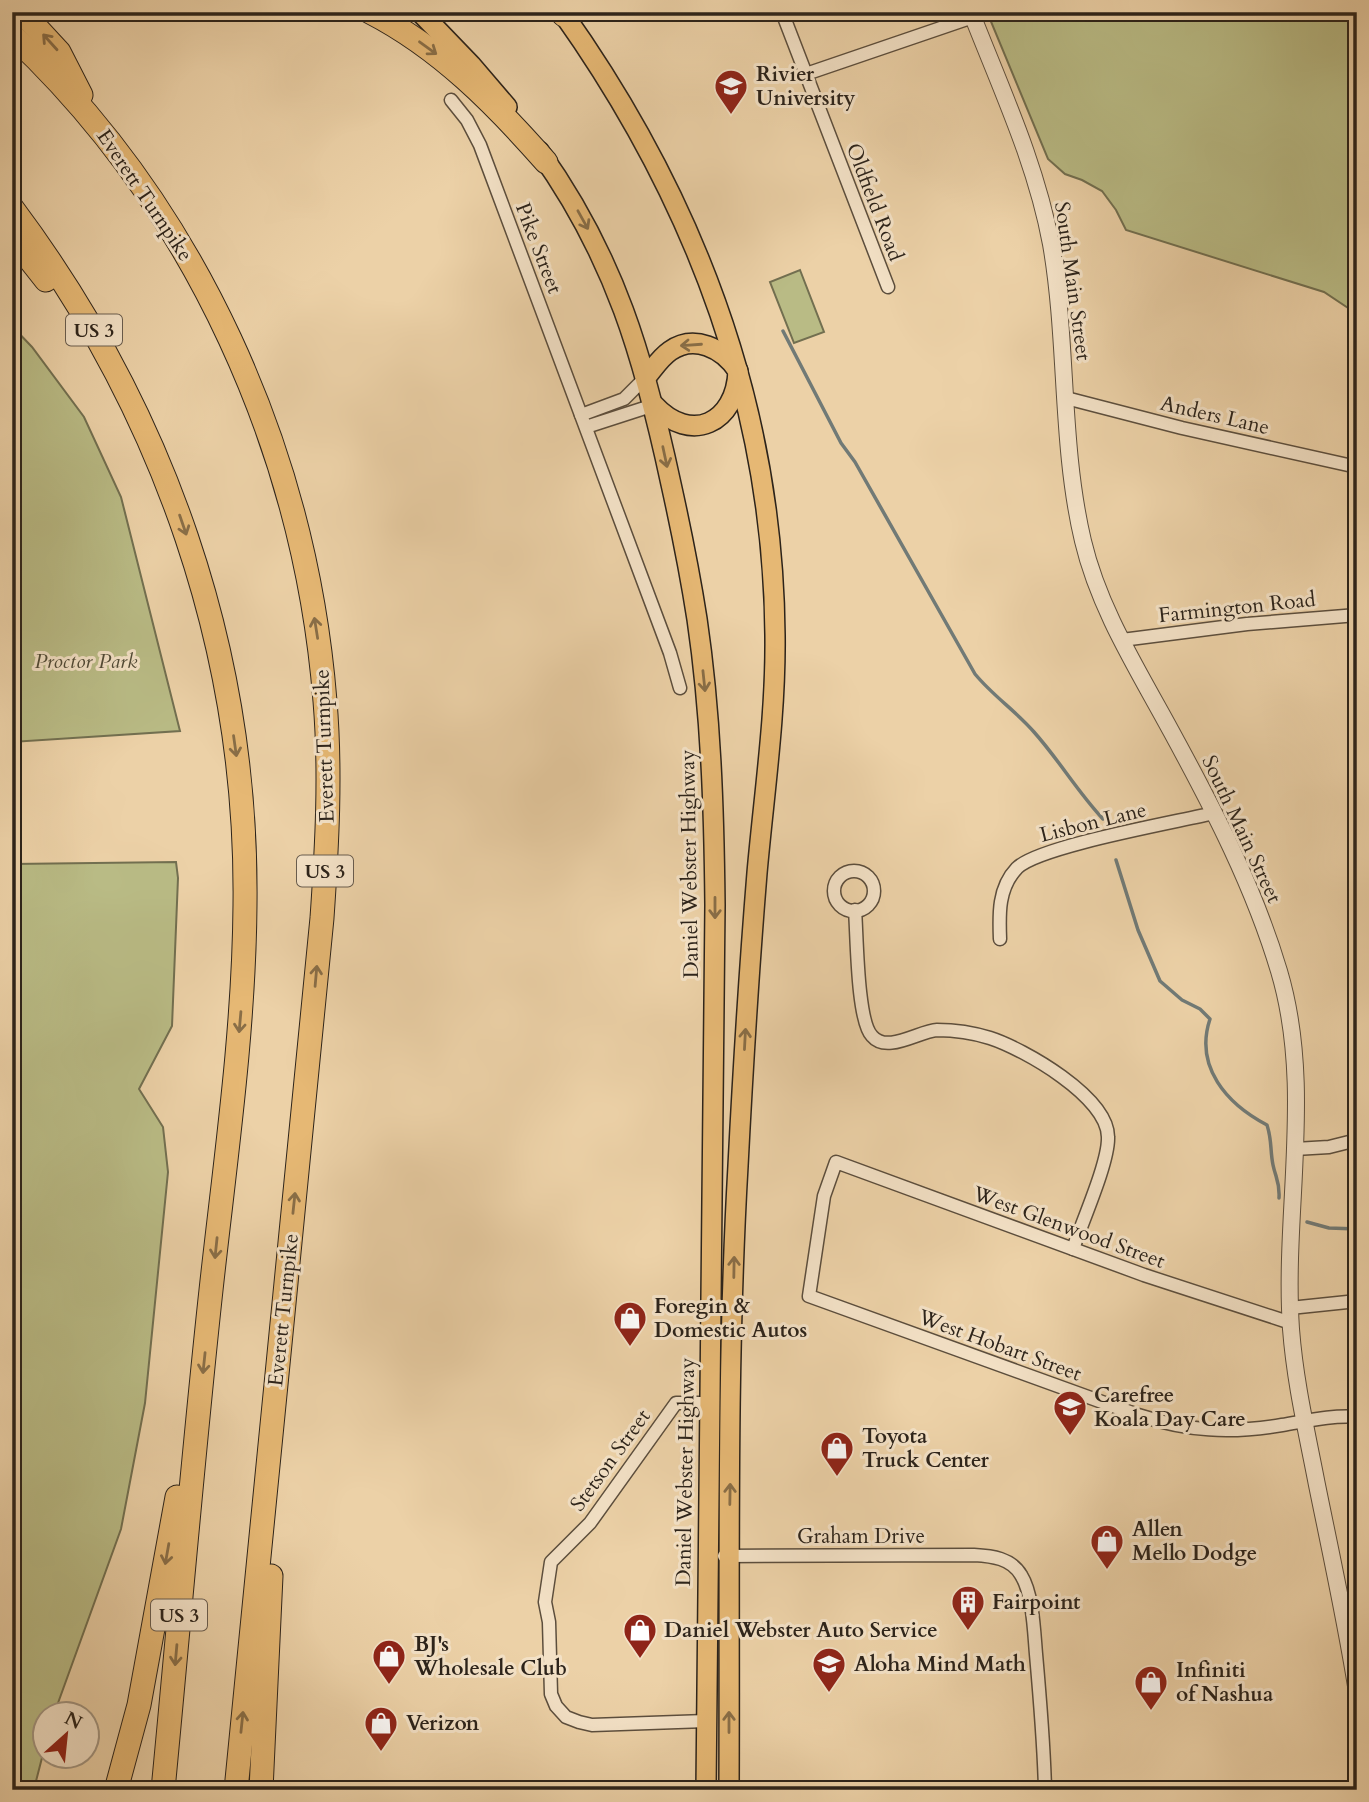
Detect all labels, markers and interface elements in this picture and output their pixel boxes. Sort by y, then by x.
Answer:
one-way arrow [42,33,58,51]
one-way arrow [419,40,438,55]
place label: Rivier University [756,60,856,113]
school or university icon: Rivier University [712,67,750,116]
street label: Everett Turnpike [90,123,200,267]
street label: Oldfield Road [839,139,910,265]
street label: Pike Street [508,199,569,298]
street label: South Main Street [1047,200,1098,363]
one-way arrow [576,209,590,229]
road number: US 3 [66,314,122,346]
one-way arrow [680,339,703,352]
street label: Anders Lane [1157,389,1272,442]
one-way arrow [659,445,673,468]
one-way arrow [178,513,190,535]
street label: Farmington Road [1157,585,1317,630]
one-way arrow [309,617,322,639]
park label: Proctor Park [35,647,138,676]
street label: Everett Turnpike [307,669,342,823]
one-way arrow [698,669,711,691]
one-way arrow [229,734,242,757]
street label: Daniel Webster Highway [673,749,706,979]
street label: South Main Street [1195,751,1289,908]
street label: Lisbon Lane [1037,795,1150,850]
road number: US 3 [297,856,353,886]
one-way arrow [708,896,722,919]
one-way arrow [310,966,323,988]
one-way arrow [233,1010,246,1032]
one-way arrow [739,1029,752,1051]
street label: West Glenwood Street [968,1179,1169,1276]
one-way arrow [288,1192,301,1215]
street label: Everett Turnpike [261,1232,306,1388]
one-way arrow [209,1236,222,1259]
one-way arrow [727,1255,741,1278]
place label: Foregin & Domestic Autos [654,1292,807,1345]
shop icon: Foregin & Domestic Autos [611,1299,649,1348]
street label: West Hobart Street [913,1302,1086,1389]
one-way arrow [197,1351,210,1374]
street label: Daniel Webster Highway [669,1357,702,1587]
place label: Carefree Koala Day Care [1094,1381,1246,1434]
school or university icon: Carefree Koala Day Care [1051,1388,1089,1437]
street label: Stetson Street [563,1403,658,1517]
place label: Toyota Truck Center [862,1422,989,1475]
shop icon: Toyota Truck Center [818,1429,856,1478]
one-way arrow [723,1483,737,1506]
place label: Allen Mello Dodge [1132,1515,1257,1568]
street label: Graham Drive [797,1522,925,1551]
shop icon: Allen Mello Dodge [1088,1522,1126,1571]
one-way arrow [160,1542,173,1565]
building icon: Fairpoint [949,1583,987,1632]
place label: Fairpoint [992,1588,1081,1617]
road number: US 3 [151,1600,207,1630]
shop icon: Daniel Webster Auto Service [621,1611,659,1660]
place label: Daniel Webster Auto Service [664,1616,938,1645]
place label: BJ's Wholesale Club [413,1630,567,1683]
shop icon: BJ's Wholesale Club [370,1637,408,1686]
one-way arrow [169,1644,182,1666]
school or university icon: Aloha Mind Math [810,1645,848,1694]
place label: Aloha Mind Math [854,1650,1026,1679]
place label: Infiniti of Nashua [1176,1656,1274,1709]
shop icon: Infiniti of Nashua [1132,1663,1170,1712]
north arrow [32,1700,102,1770]
shop icon: Verizon [362,1704,400,1753]
text: N [60,1705,87,1736]
place label: Verizon [406,1709,480,1738]
one-way arrow [722,1710,736,1733]
one-way arrow [236,1711,249,1734]

